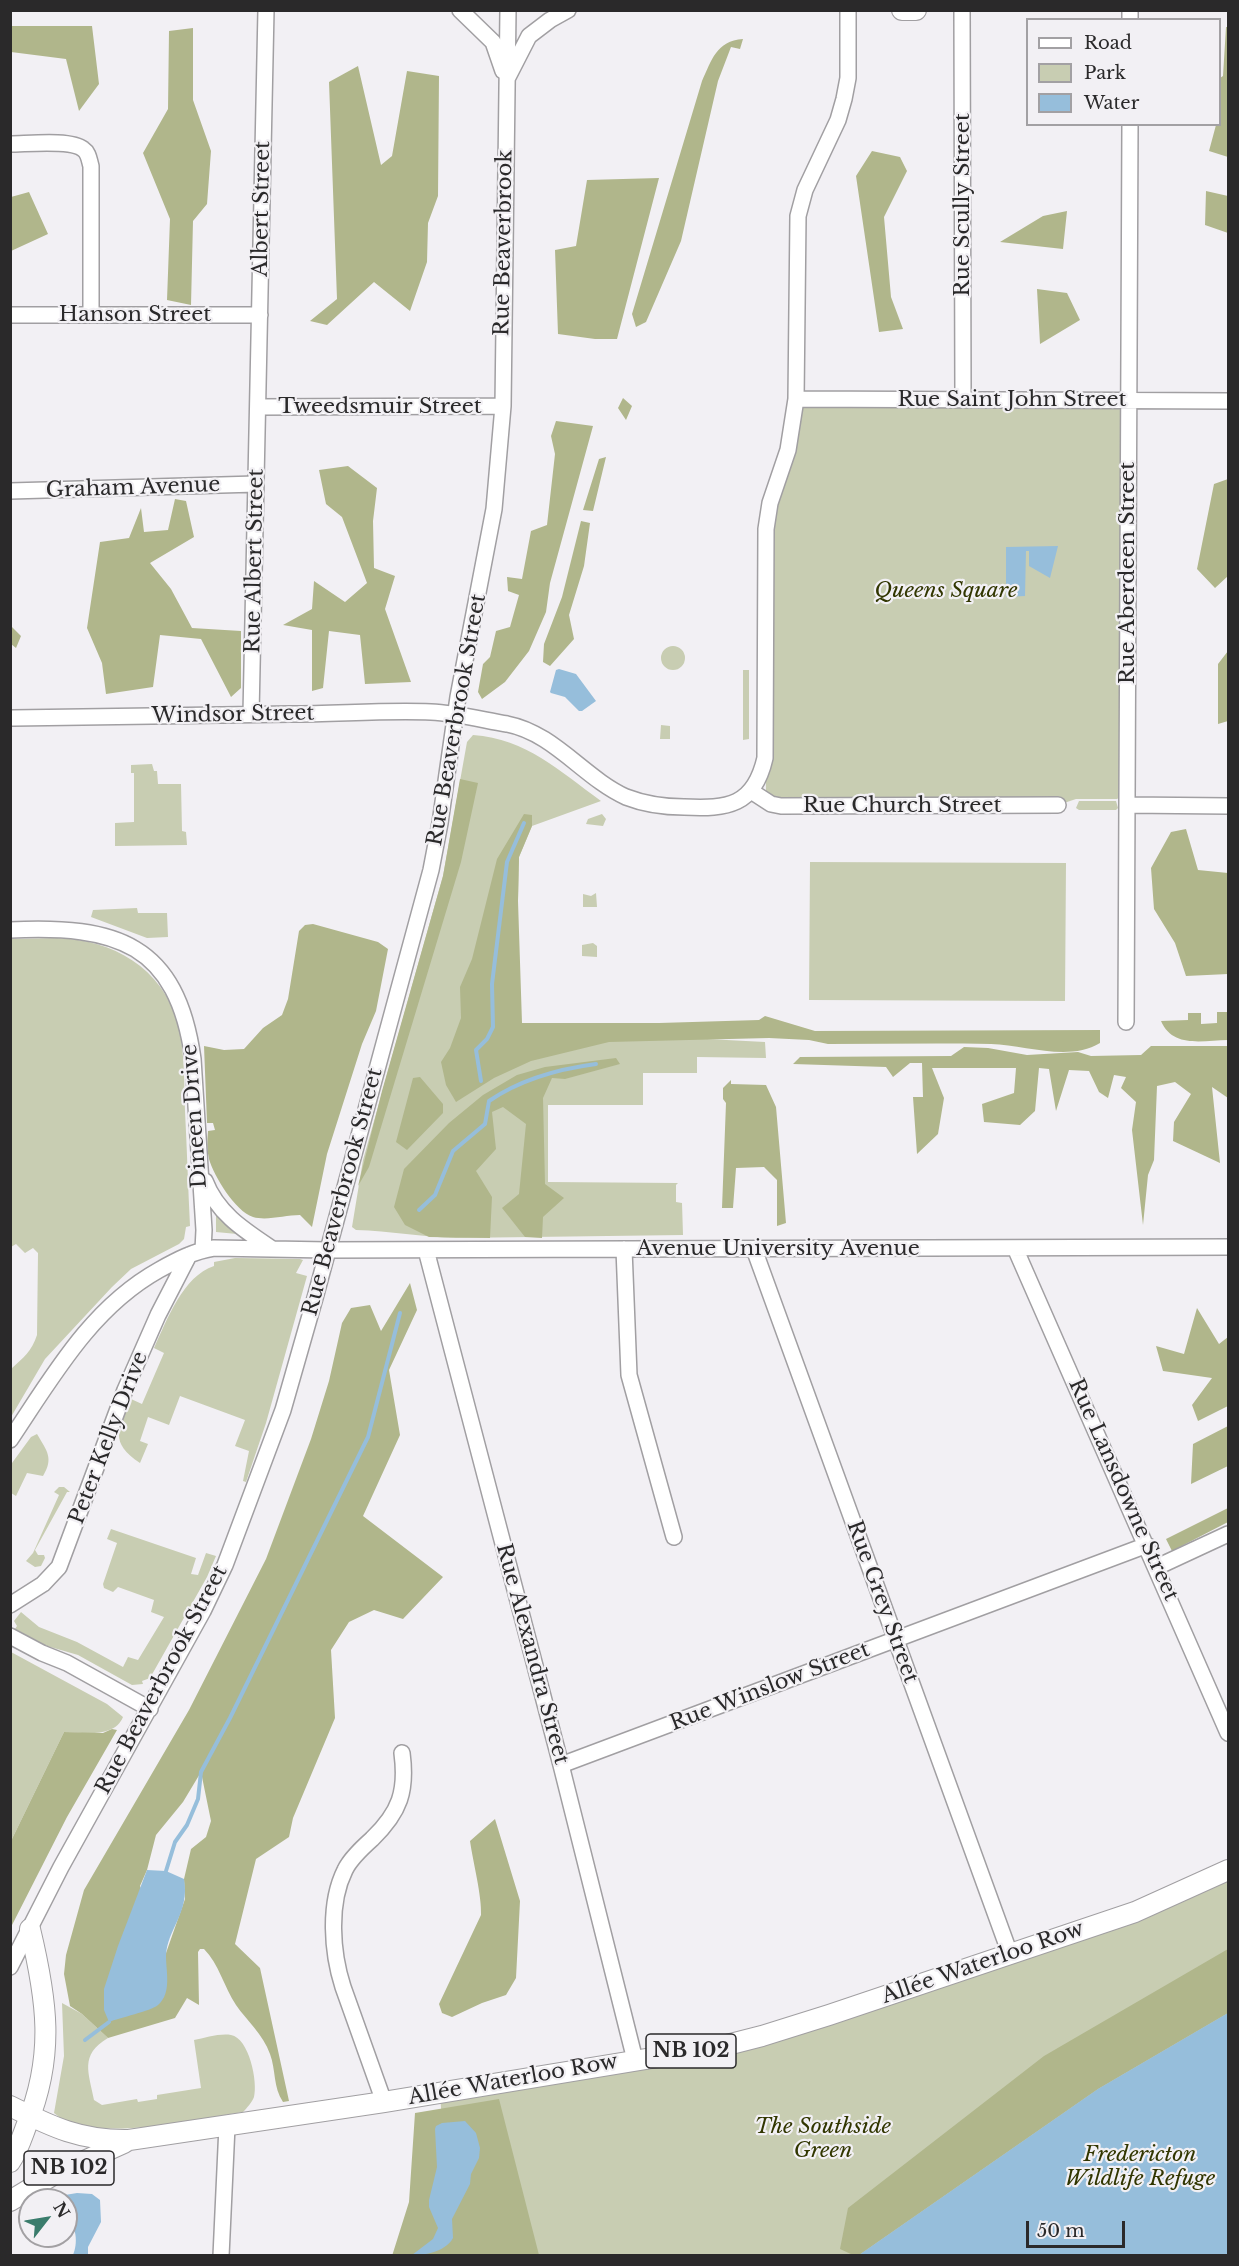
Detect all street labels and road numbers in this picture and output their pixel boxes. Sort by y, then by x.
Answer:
street label: Rue Scully Street [950,113,976,297]
street label: Albert Street [248,141,276,277]
street label: Rue Beaverbrook [490,150,518,336]
street label: Hanson Street [59,302,211,328]
street label: Rue Saint John Street [897,387,1127,413]
street label: Tweedsmuir Street [278,394,482,420]
street label: Rue Aberdeen Street [1115,462,1141,684]
street label: Rue Albert Street [241,468,269,654]
street label: Graham Avenue [45,472,221,504]
street label: Rue Beaverbrook Street [422,592,492,848]
street label: Windsor Street [151,701,315,729]
street label: Rue Church Street [803,793,1001,819]
street label: Dineen Drive [177,1043,213,1189]
street label: Rue Beaverbrook Street [298,1065,388,1319]
street label: Avenue University Avenue [636,1236,920,1262]
street label: Peter Kelly Drive [64,1348,154,1528]
street label: Rue Lansdowne Street [1063,1375,1183,1605]
street label: Rue Grey Street [841,1517,923,1687]
street label: Rue Alexandra Street [490,1541,574,1767]
street label: Rue Beaverbrook Street [91,1561,233,1799]
street label: Rue Winslow Street [667,1637,873,1737]
street label: Allée Waterloo Row [879,1917,1087,2009]
road number: NB 102 [646,2034,736,2068]
street label: Allée Waterloo Row [406,2049,620,2111]
road number: NB 102 [24,2151,114,2185]

